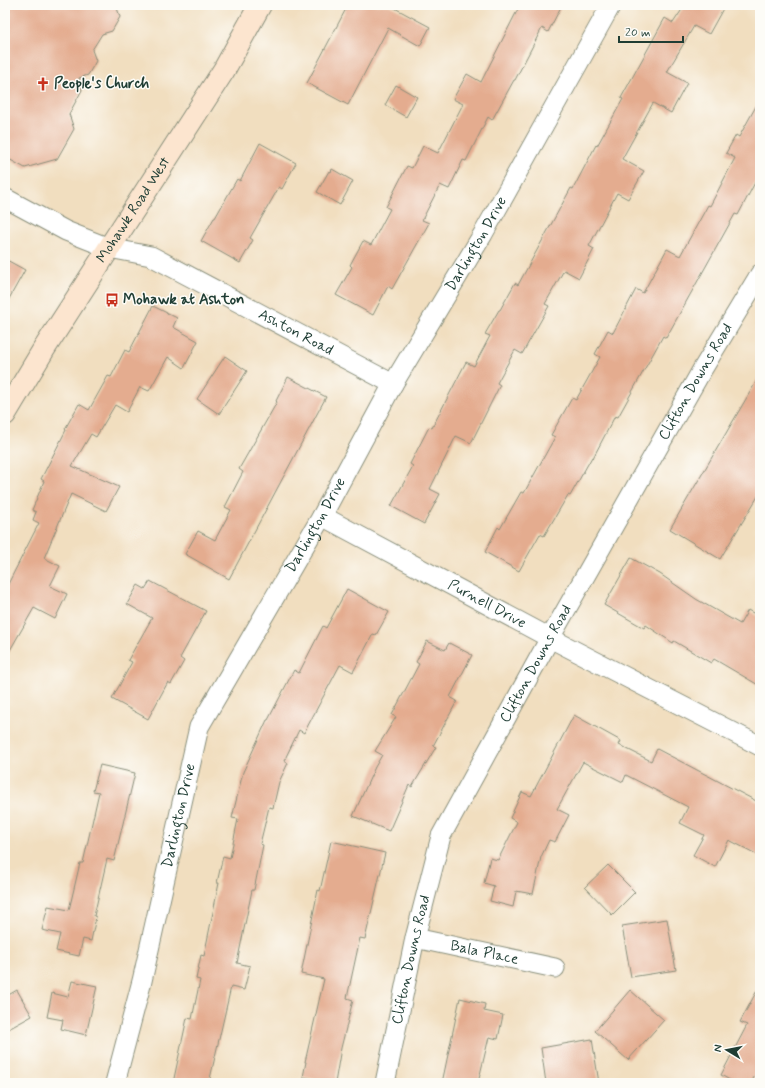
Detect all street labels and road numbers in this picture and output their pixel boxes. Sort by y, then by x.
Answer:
street label: Mohawk Road West [92,153,175,267]
street label: Darlington Drive [441,193,512,295]
street label: Ashton Road [255,305,337,361]
street label: Clifton Downs Road [654,320,738,444]
street label: Darlington Drive [281,474,351,577]
street label: Purnell Drive [444,575,530,634]
street label: Clifton Downs Road [495,601,577,726]
street label: Darlington Drive [158,761,201,870]
street label: Clifton Downs Road [387,893,436,1026]
street label: Bala Place [449,936,520,970]

